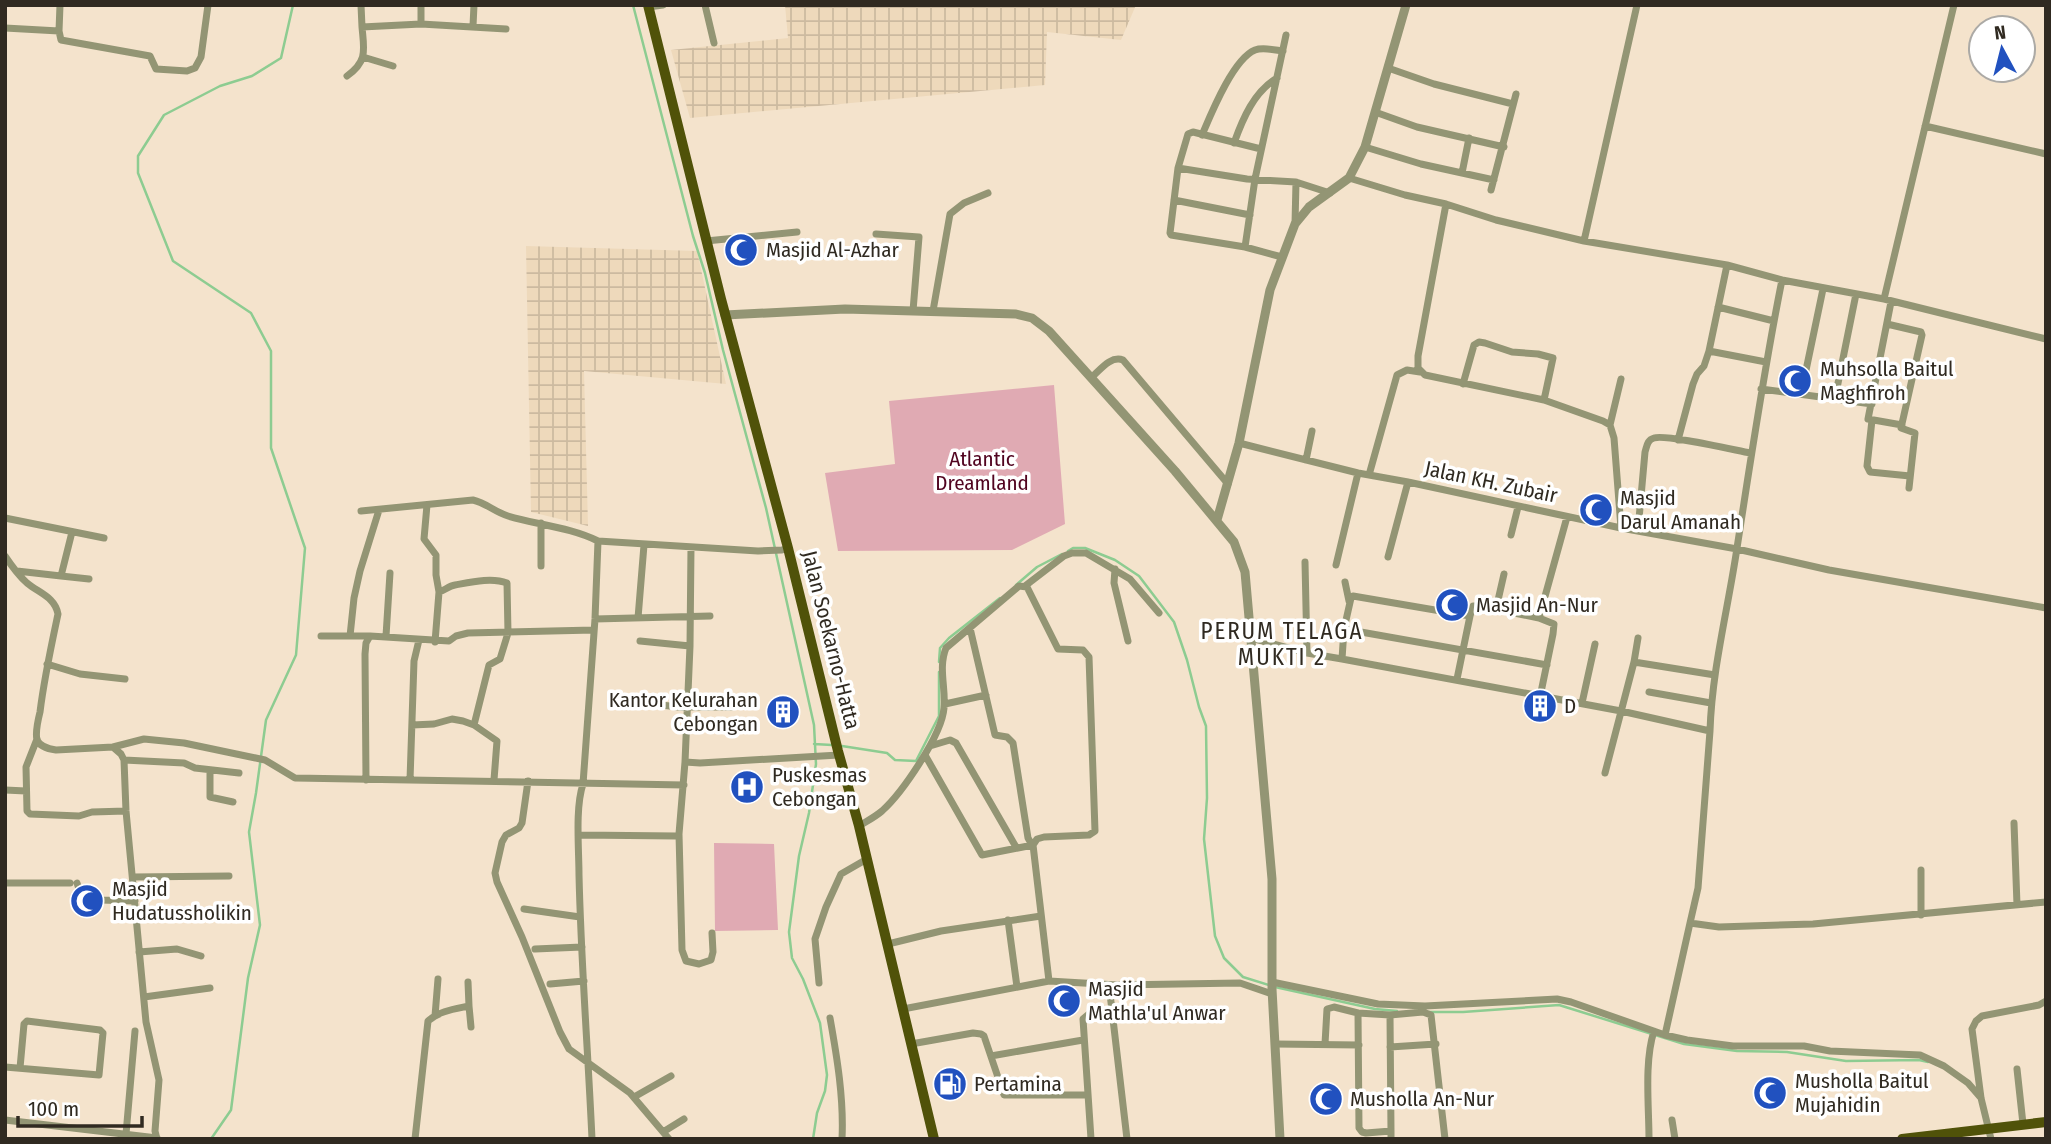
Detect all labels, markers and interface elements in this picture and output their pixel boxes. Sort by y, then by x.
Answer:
north arrow [1967,14,2037,84]
text: N [1993,21,2007,45]
mosque icon: Masjid Al-Azhar [722,231,760,269]
place label: Masjid Al-Azhar [766,237,899,263]
place label: Muhsolla Baitul Maghfiroh [1820,356,1954,406]
mosque icon: Muhsolla Baitul Maghfiroh [1776,362,1814,400]
park label: Atlantic Dreamland [935,446,1029,496]
street label: Jalan KH. Zubair [1422,455,1560,509]
place label: Masjid Darul Amanah [1620,485,1741,535]
mosque icon: Masjid Darul Amanah [1577,491,1615,529]
street label: Jalan Soekarno-Hatta [796,548,866,732]
mosque icon: Masjid An-Nur [1433,586,1471,624]
place label: Masjid An-Nur [1476,592,1598,618]
district label: PERUM TELAGA MUKTI 2 [1200,617,1364,671]
place label: Kantor Kelurahan Cebongan [609,687,758,737]
building icon: D [1521,687,1559,725]
building icon: Kantor Kelurahan Cebongan [764,693,802,731]
place label: D [1564,693,1576,719]
place label: Puskesmas Cebongan [772,762,867,812]
hospital icon: Puskesmas Cebongan [728,768,766,806]
place label: Masjid Hudatussholikin [112,876,252,926]
mosque icon: Masjid Hudatussholikin [68,882,106,920]
place label: Masjid Mathla'ul Anwar [1088,976,1226,1026]
mosque icon: Masjid Mathla'ul Anwar [1045,982,1083,1020]
fuel station icon: Pertamina [931,1065,969,1103]
place label: Musholla Baitul Mujahidin [1795,1068,1929,1118]
place label: Pertamina [974,1071,1062,1097]
mosque icon: Musholla Baitul Mujahidin [1751,1074,1789,1112]
mosque icon: Musholla An-Nur [1307,1080,1345,1118]
scale bar [18,1084,142,1128]
place label: Musholla An-Nur [1350,1086,1495,1112]
text: 100 m [28,1096,79,1122]

